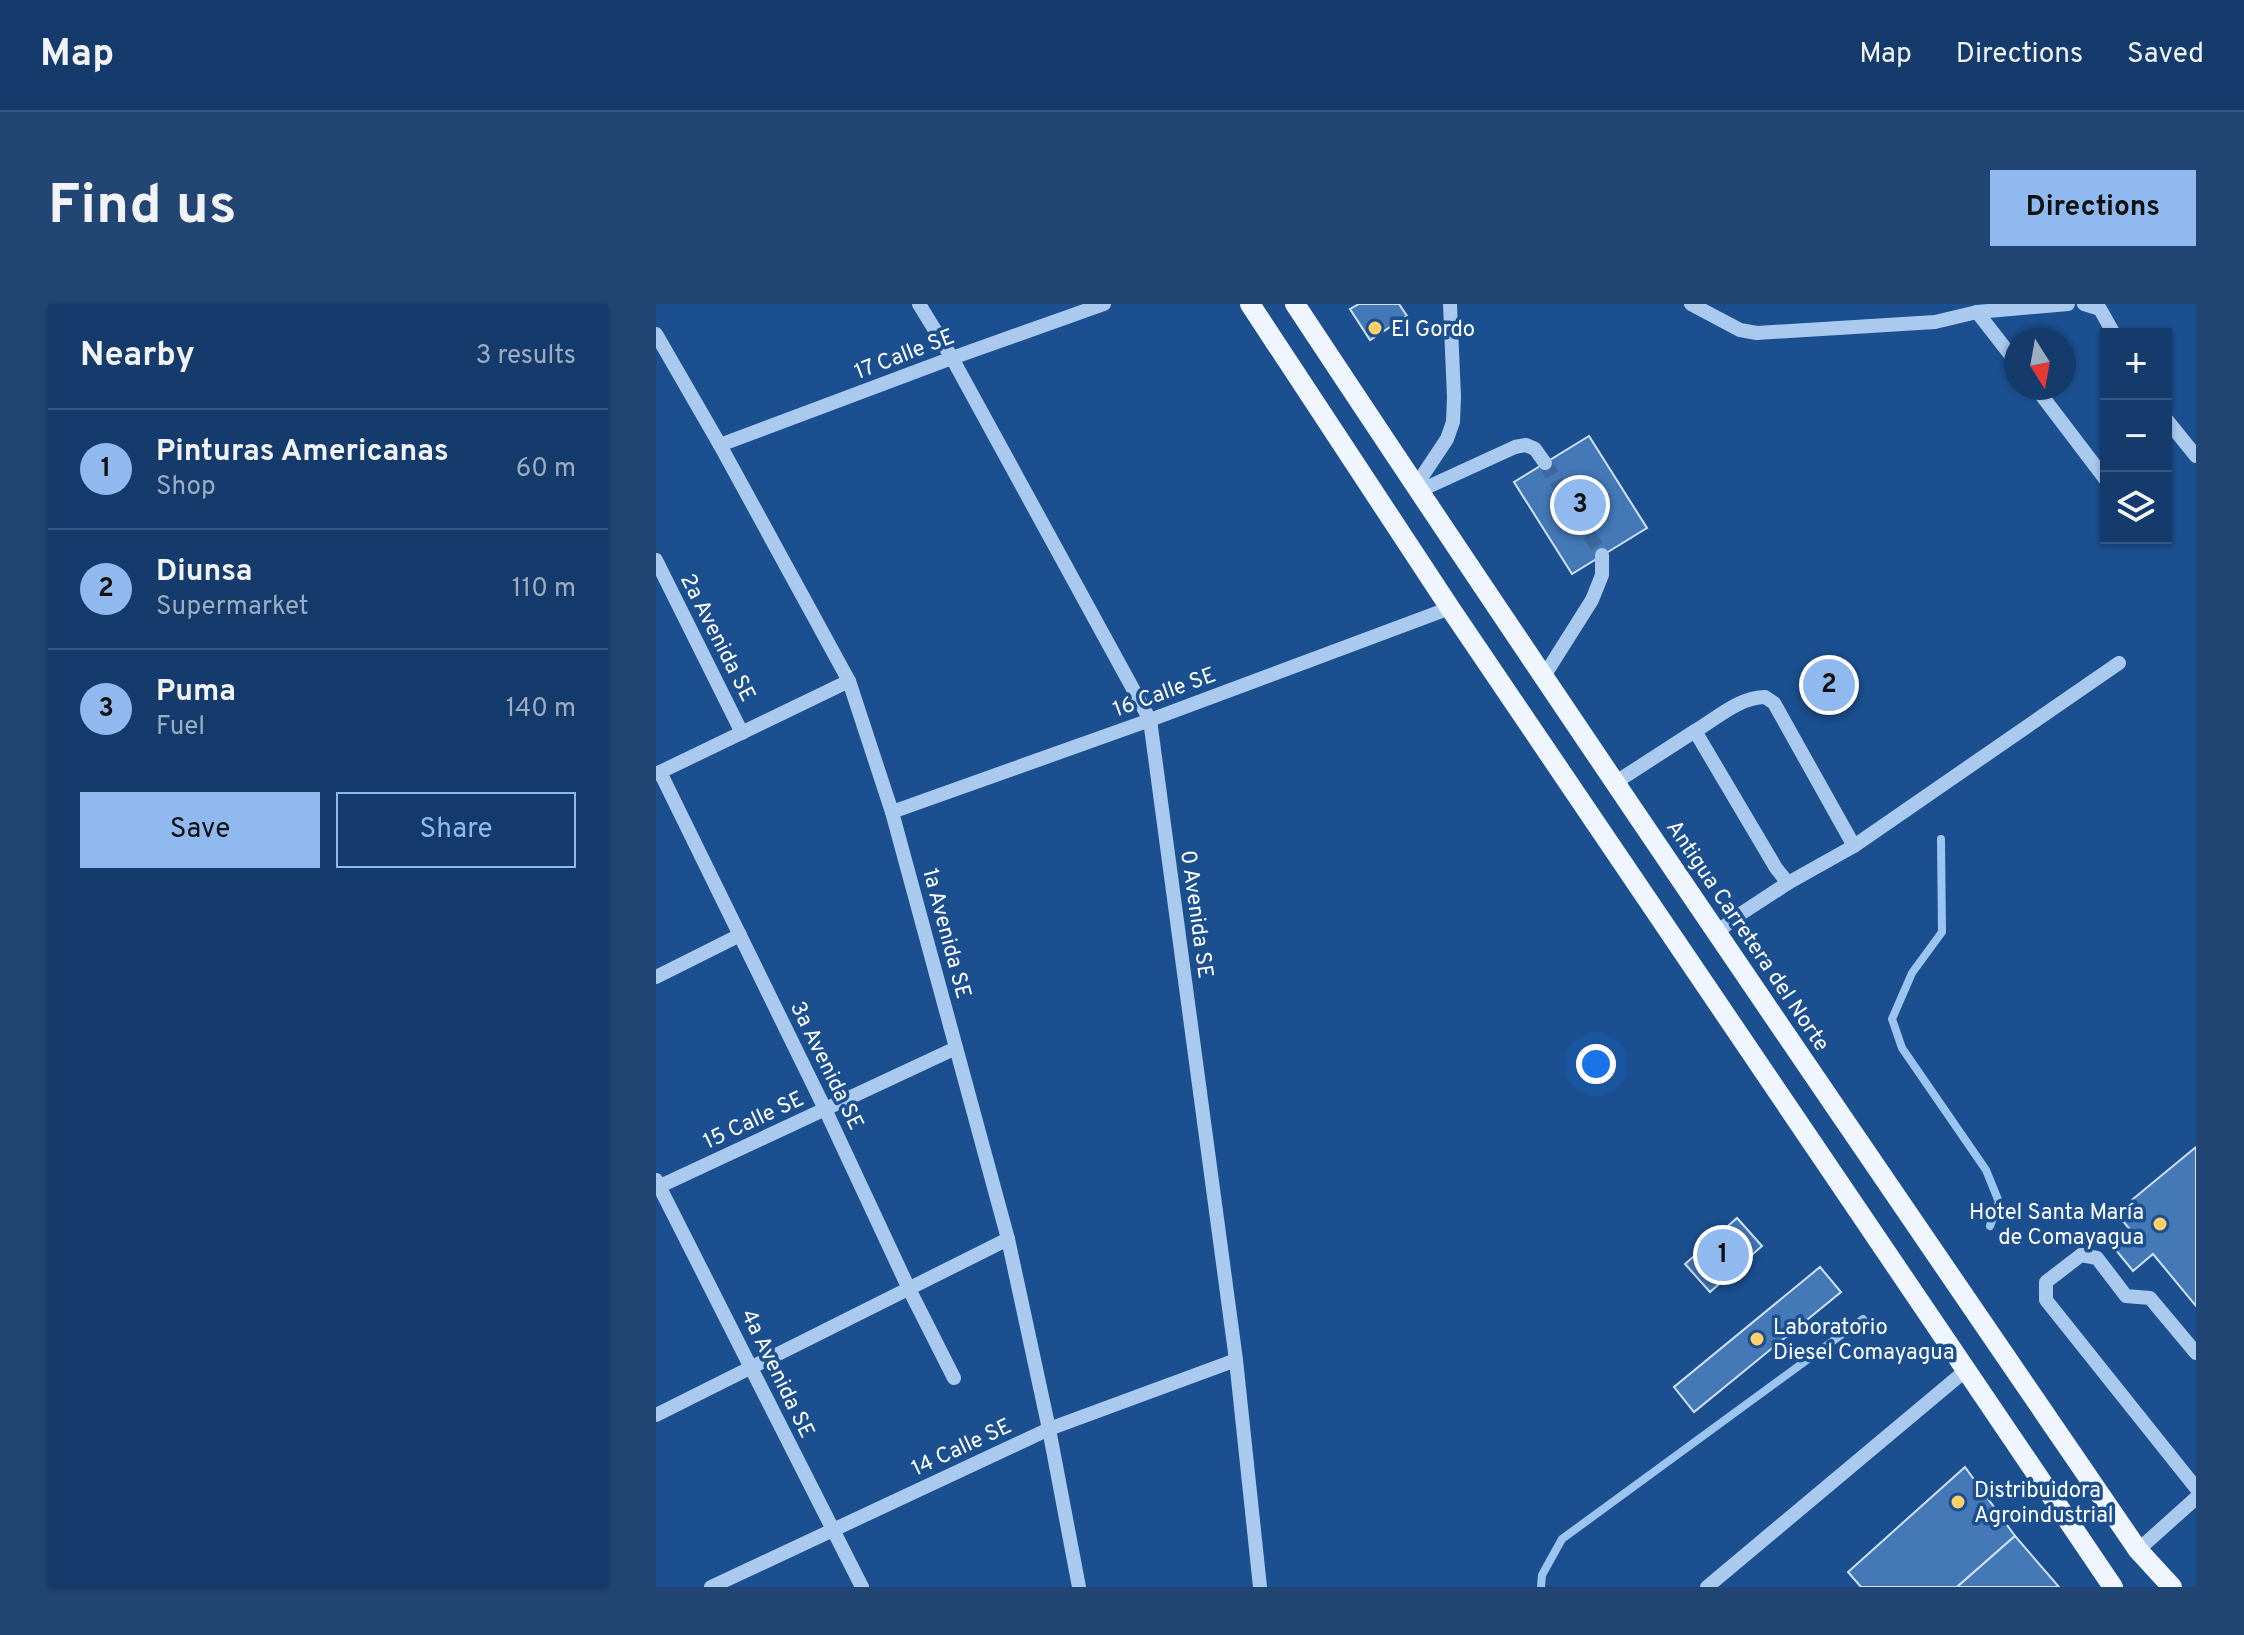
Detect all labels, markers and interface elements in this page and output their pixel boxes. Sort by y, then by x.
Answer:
text: Map [40,31,114,80]
text: Map [1859,37,1912,73]
text: Directions [1956,37,2083,73]
text: Saved [2127,37,2204,73]
button: Directions [1990,170,2196,246]
text: Find us [48,173,237,243]
place label: El Gordo [1391,317,1475,344]
marker: El Gordo [1366,319,1384,337]
street label: 17 Calle SE [851,324,959,387]
north arrow [2004,328,2076,400]
map controls [2100,328,2172,544]
button: + [2100,328,2172,400]
text: Nearby [80,335,195,378]
text: 3 results [476,340,576,373]
button: − [2100,400,2172,472]
text: Pinturas Americanas [156,434,449,471]
text: 1 [101,453,111,486]
text: 60 m [516,453,576,486]
text: Shop [156,471,216,504]
button: layers [2100,472,2172,544]
pin: 3 [1554,475,1606,535]
text: Diunsa [156,554,253,591]
street label: 2a Avenida SE [673,570,761,707]
text: 2 [98,573,114,606]
text: 110 m [512,573,576,606]
text: Supermarket [156,591,308,624]
pin: 2 [1803,655,1855,715]
street label: 16 Calle SE [1110,662,1220,724]
text: Puma [156,674,236,711]
text: 3 [98,693,114,726]
text: 140 m [506,693,576,726]
text: Fuel [156,711,205,744]
button: Save [80,792,320,868]
button: Share [336,792,576,868]
street label: Antigua Carretera del Norte [1659,816,1834,1057]
street label: 0 Avenida SE [1173,849,1218,980]
street label: 1a Avenida SE [915,865,976,1002]
street label: 3a Avenida SE [783,997,869,1135]
your location [1576,1044,1616,1084]
street label: 15 Calle SE [700,1086,809,1156]
place label: Hotel Santa María de Comayagua [1969,1200,2144,1252]
marker: Hotel Santa María de Comayagua [2151,1215,2169,1233]
pin: 1 [1697,1225,1749,1285]
street label: 4a Avenida SE [734,1305,820,1443]
place label: Laboratorio Diesel Comayagua [1773,1315,1954,1367]
marker: Laboratorio Diesel Comayagua [1748,1330,1766,1348]
street label: 14 Calle SE [908,1413,1016,1483]
place label: Distribuidora Agroindustrial [1974,1478,2114,1530]
marker: Distribuidora Agroindustrial [1949,1493,1967,1511]

